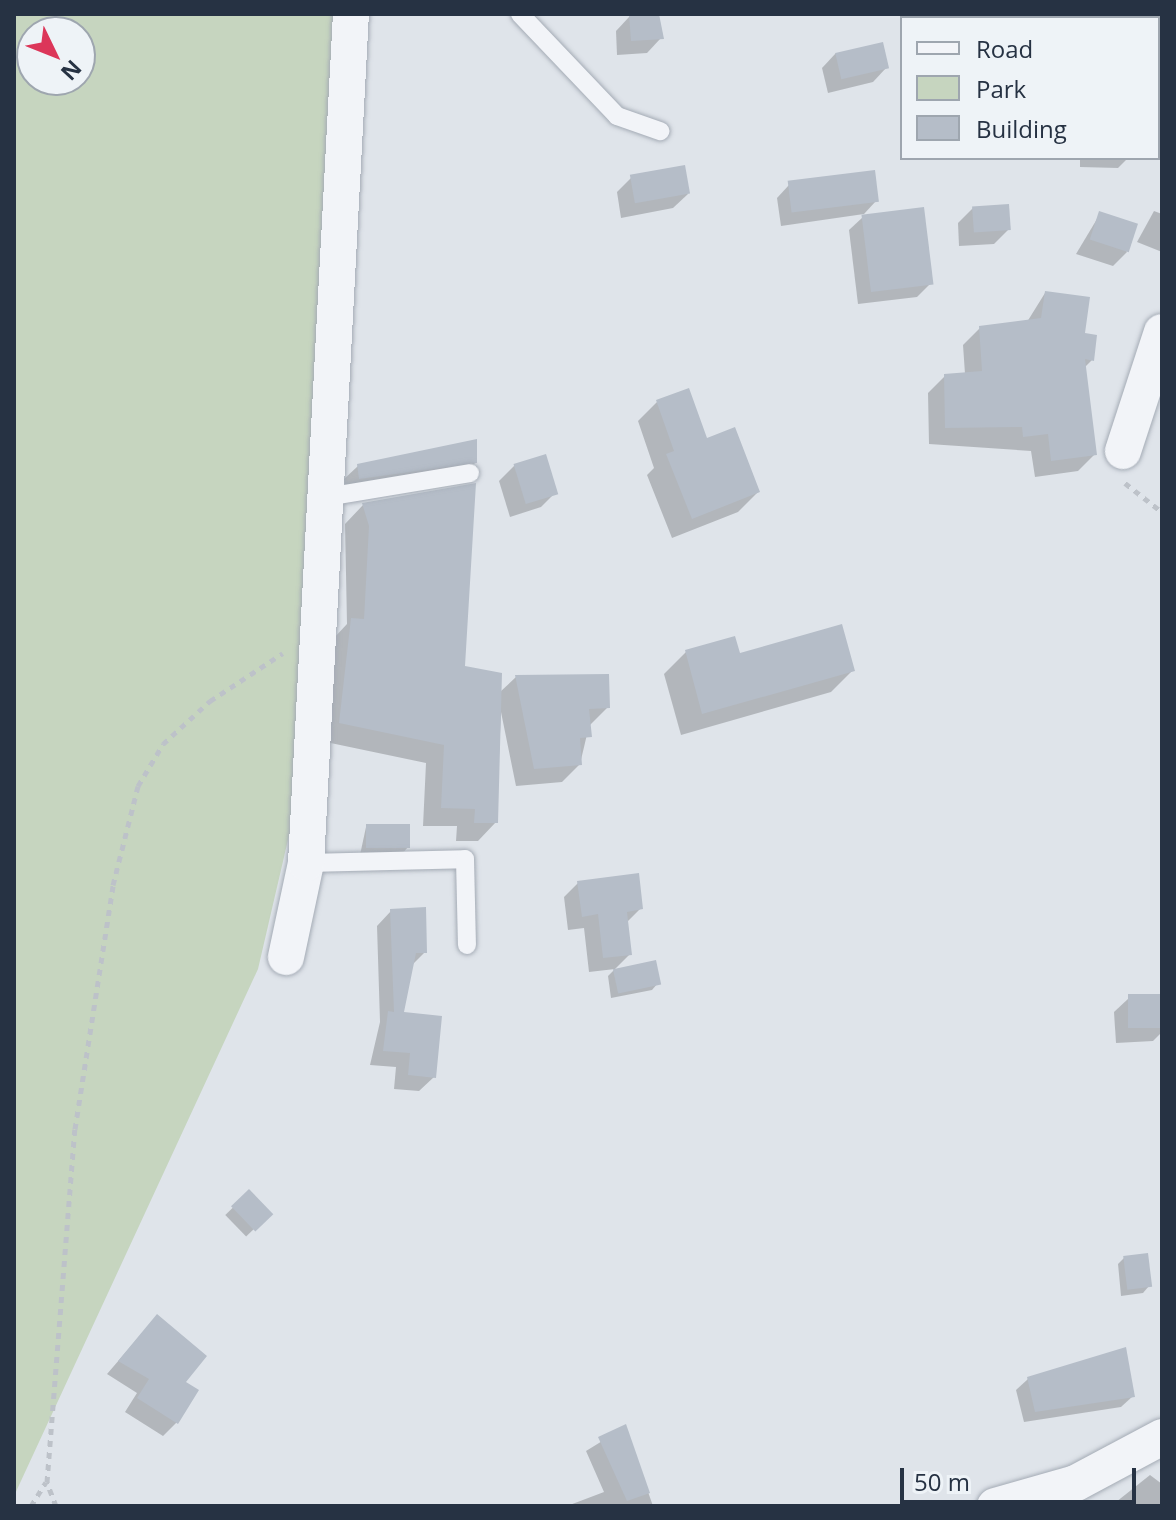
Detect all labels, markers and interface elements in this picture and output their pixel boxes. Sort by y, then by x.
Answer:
north arrow [16,16,96,96]
legend [900,16,1160,160]
text: Road [976,32,1033,65]
text: N [55,54,89,88]
text: Park [976,72,1026,105]
text: Building [976,112,1067,145]
scale bar [904,1452,1140,1502]
text: 50 m [914,1465,970,1498]

